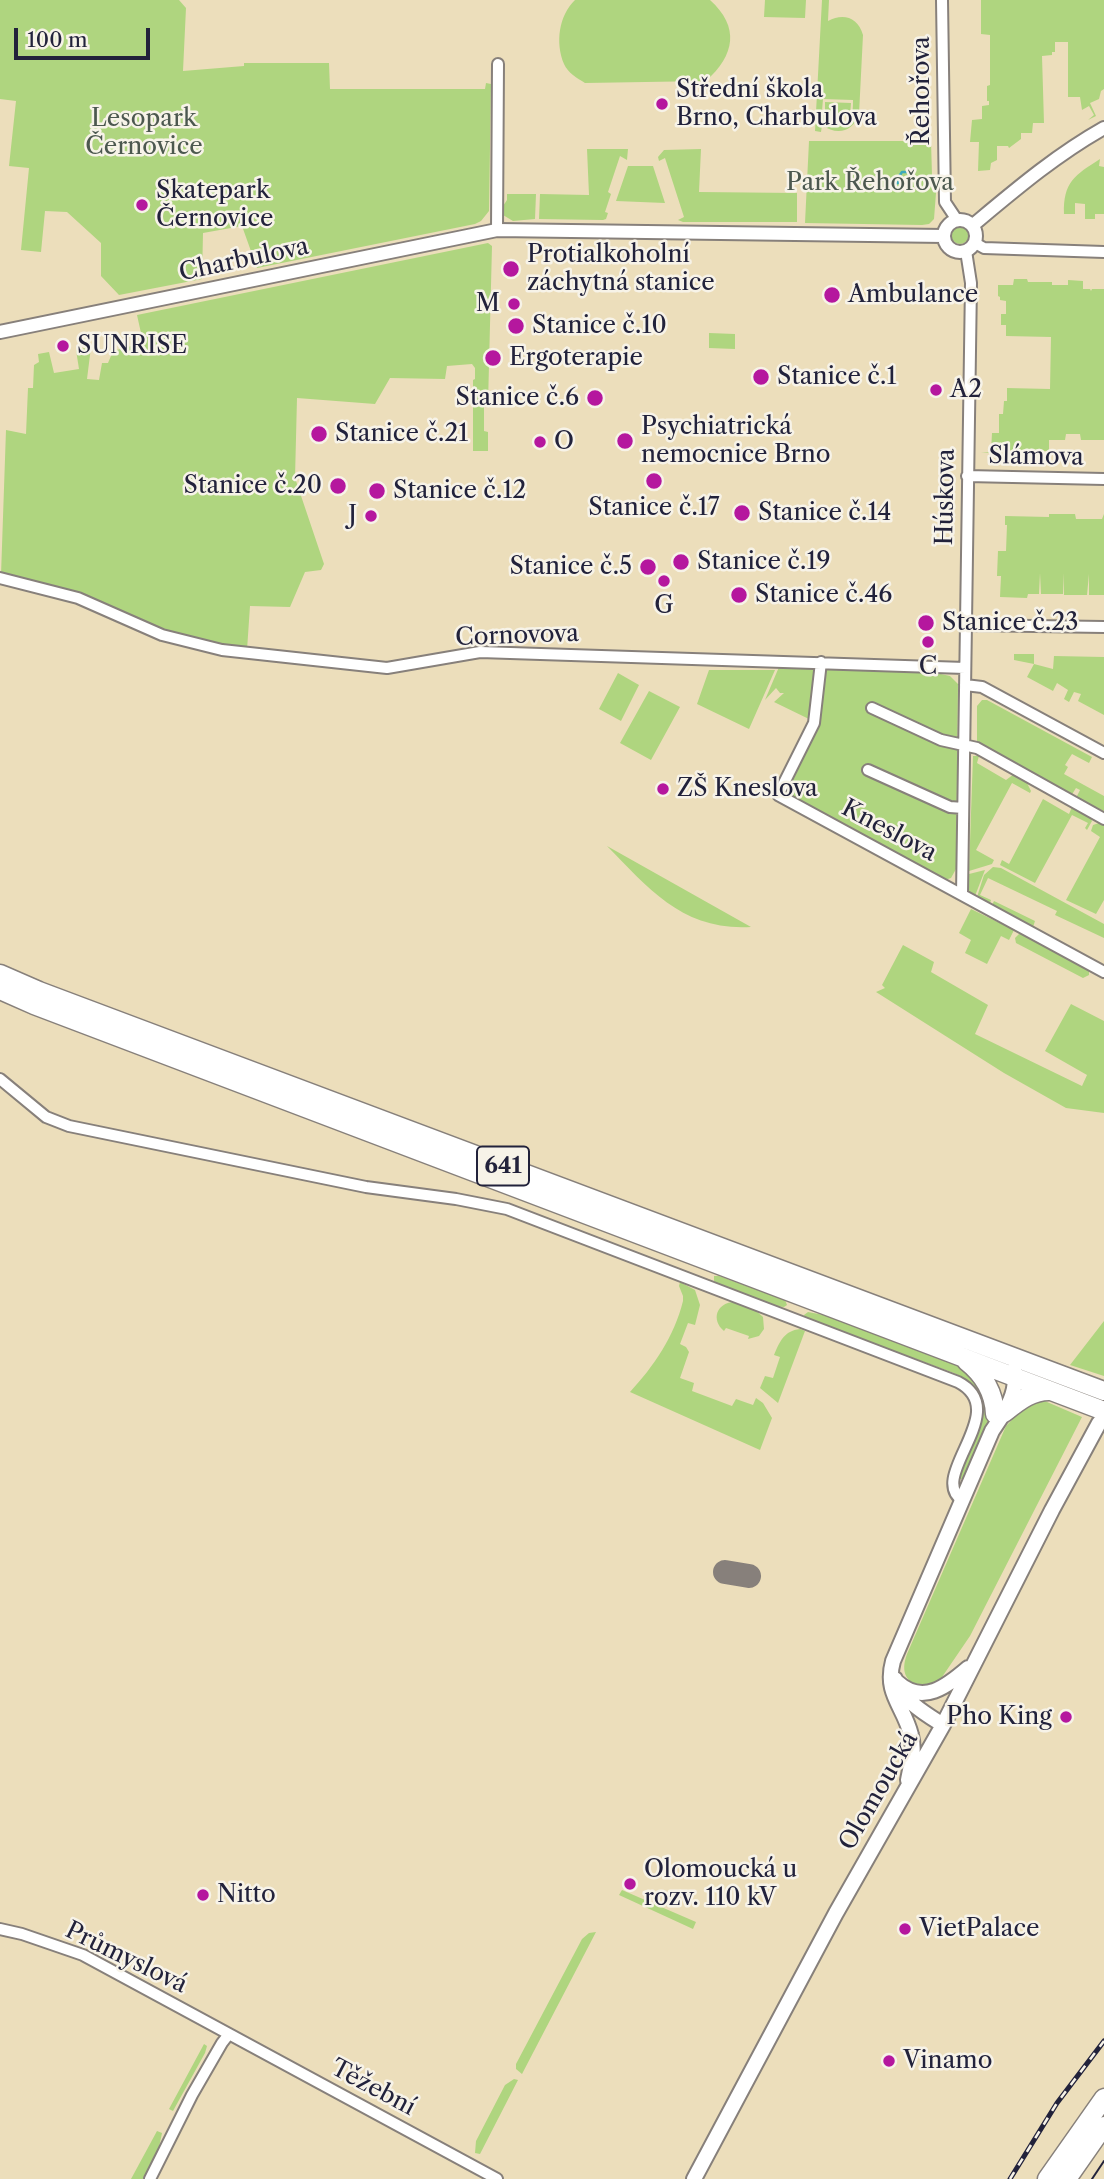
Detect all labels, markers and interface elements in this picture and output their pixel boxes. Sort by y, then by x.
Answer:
scale bar [18,14,154,58]
text: 100 m [27,27,88,52]
street label: Řehořova [908,36,936,146]
place label: Střední škola Brno, Charbulova [676,76,877,132]
marker: Střední škola Brno, Charbulova [654,96,670,112]
park label: Lesopark Černovice [85,105,203,161]
park label: Park Řehořova [786,169,954,197]
place label: Skatepark Černovice [156,177,273,233]
marker: Skatepark Černovice [134,197,150,213]
street label: Charbulova [177,232,311,288]
place label: Protialkoholní záchytná stanice [527,241,715,297]
marker: Protialkoholní záchytná stanice [501,259,521,279]
place label: Ambulance [848,281,978,309]
marker: Ambulance [822,285,842,305]
place label: M [476,290,500,318]
marker: M [506,296,522,312]
place label: Stanice č.10 [532,312,667,340]
marker: Stanice č.10 [506,316,526,336]
place label: SUNRISE [77,332,187,360]
marker: SUNRISE [55,338,71,354]
place label: Ergoterapie [509,344,643,372]
marker: Ergoterapie [483,348,503,368]
place label: Stanice č.1 [777,363,896,391]
marker: Stanice č.1 [751,367,771,387]
place label: A2 [950,376,982,404]
marker: A2 [928,382,944,398]
place label: Stanice č.6 [456,384,579,412]
marker: Stanice č.6 [585,388,605,408]
place label: Psychiatrická nemocnice Brno [641,413,830,469]
place label: Stanice č.21 [335,420,468,448]
marker: Stanice č.21 [309,424,329,444]
place label: O [554,428,574,456]
marker: Psychiatrická nemocnice Brno [615,431,635,451]
marker: O [532,434,548,450]
street label: Slámova [988,442,1084,472]
street label: Húskova [931,448,961,546]
marker: Stanice č.17 [644,471,664,491]
place label: Stanice č.20 [184,472,322,500]
marker: Stanice č.20 [328,476,348,496]
place label: Stanice č.12 [393,477,526,505]
marker: Stanice č.12 [367,481,387,501]
place label: Stanice č.17 [588,494,720,522]
place label: Stanice č.14 [758,499,891,527]
place label: J [348,502,357,530]
marker: Stanice č.14 [732,503,752,523]
marker: J [363,508,379,524]
place label: Stanice č.19 [697,548,831,576]
marker: Stanice č.19 [671,552,691,572]
place label: Stanice č.5 [510,553,632,581]
marker: Stanice č.5 [638,557,658,577]
marker: G [656,573,672,589]
place label: Stanice č.46 [755,581,892,609]
marker: Stanice č.46 [729,585,749,605]
place label: G [654,592,674,620]
place label: Stanice č.23 [942,609,1078,637]
marker: Stanice č.23 [916,613,936,633]
street label: Cornovova [455,619,579,653]
marker: C [920,634,936,650]
place label: C [919,653,937,681]
place label: ZŠ Kneslova [677,775,818,803]
marker: ZŠ Kneslova [655,781,671,797]
street label: Kneslova [836,794,942,868]
road number: 641 [477,1147,529,1186]
place label: Pho King [946,1703,1052,1731]
marker: Pho King [1058,1709,1074,1725]
street label: Olomoucká [834,1727,924,1855]
place label: Olomoucká u rozv. 110 kV [644,1856,797,1912]
marker: Olomoucká u rozv. 110 kV [622,1876,638,1892]
place label: Nitto [217,1881,276,1909]
marker: Nitto [195,1887,211,1903]
place label: VietPalace [919,1915,1040,1943]
street label: Průmyslová [60,1916,192,2000]
marker: VietPalace [897,1921,913,1937]
place label: Vinamo [903,2047,992,2075]
marker: Vinamo [881,2053,897,2069]
street label: Těžební [326,2054,420,2122]

